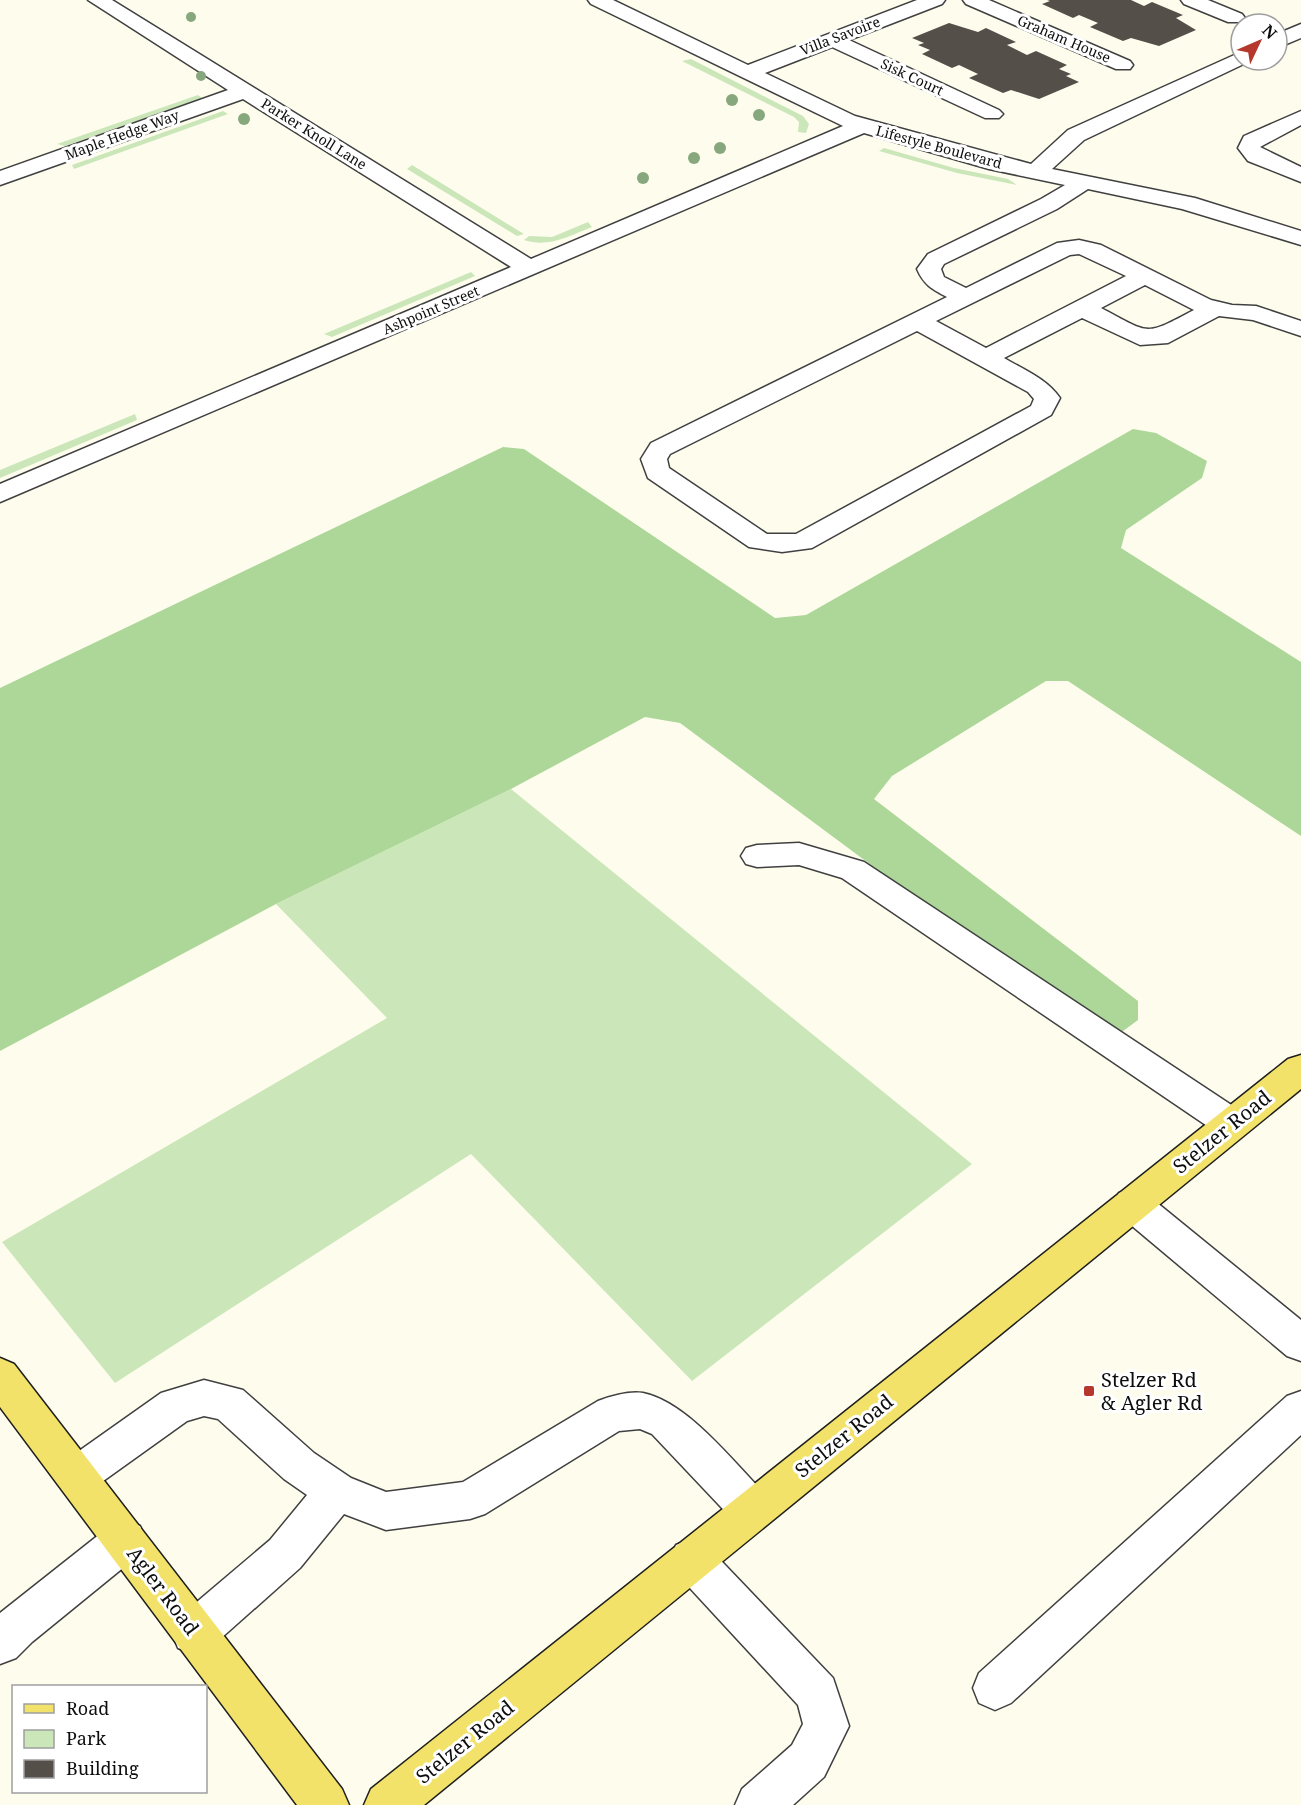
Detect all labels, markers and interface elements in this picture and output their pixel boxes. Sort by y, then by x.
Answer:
street label: Graham House [1015,10,1114,67]
street label: Villa Savoire [797,12,883,60]
north arrow [1229,12,1289,72]
text: N [1257,19,1282,44]
street label: Sisk Court [878,54,947,99]
street label: Parker Knoll Lane [258,93,371,174]
street label: Maple Hedge Way [62,105,182,164]
street label: Lifestyle Boulevard [874,121,1005,173]
street label: Ashpoint Street [380,281,482,338]
street label: Stelzer Road [1167,1084,1276,1179]
place label: Stelzer Rd & Agler Rd [1101,1366,1202,1416]
marker: Stelzer Rd & Agler Rd [1082,1384,1096,1398]
street label: Stelzer Road [789,1388,898,1483]
street label: Agler Road [121,1541,206,1640]
legend [12,1685,207,1793]
street label: Stelzer Road [410,1694,519,1789]
text: Road [66,1696,109,1720]
text: Park [66,1726,106,1750]
text: Building [66,1756,139,1780]

